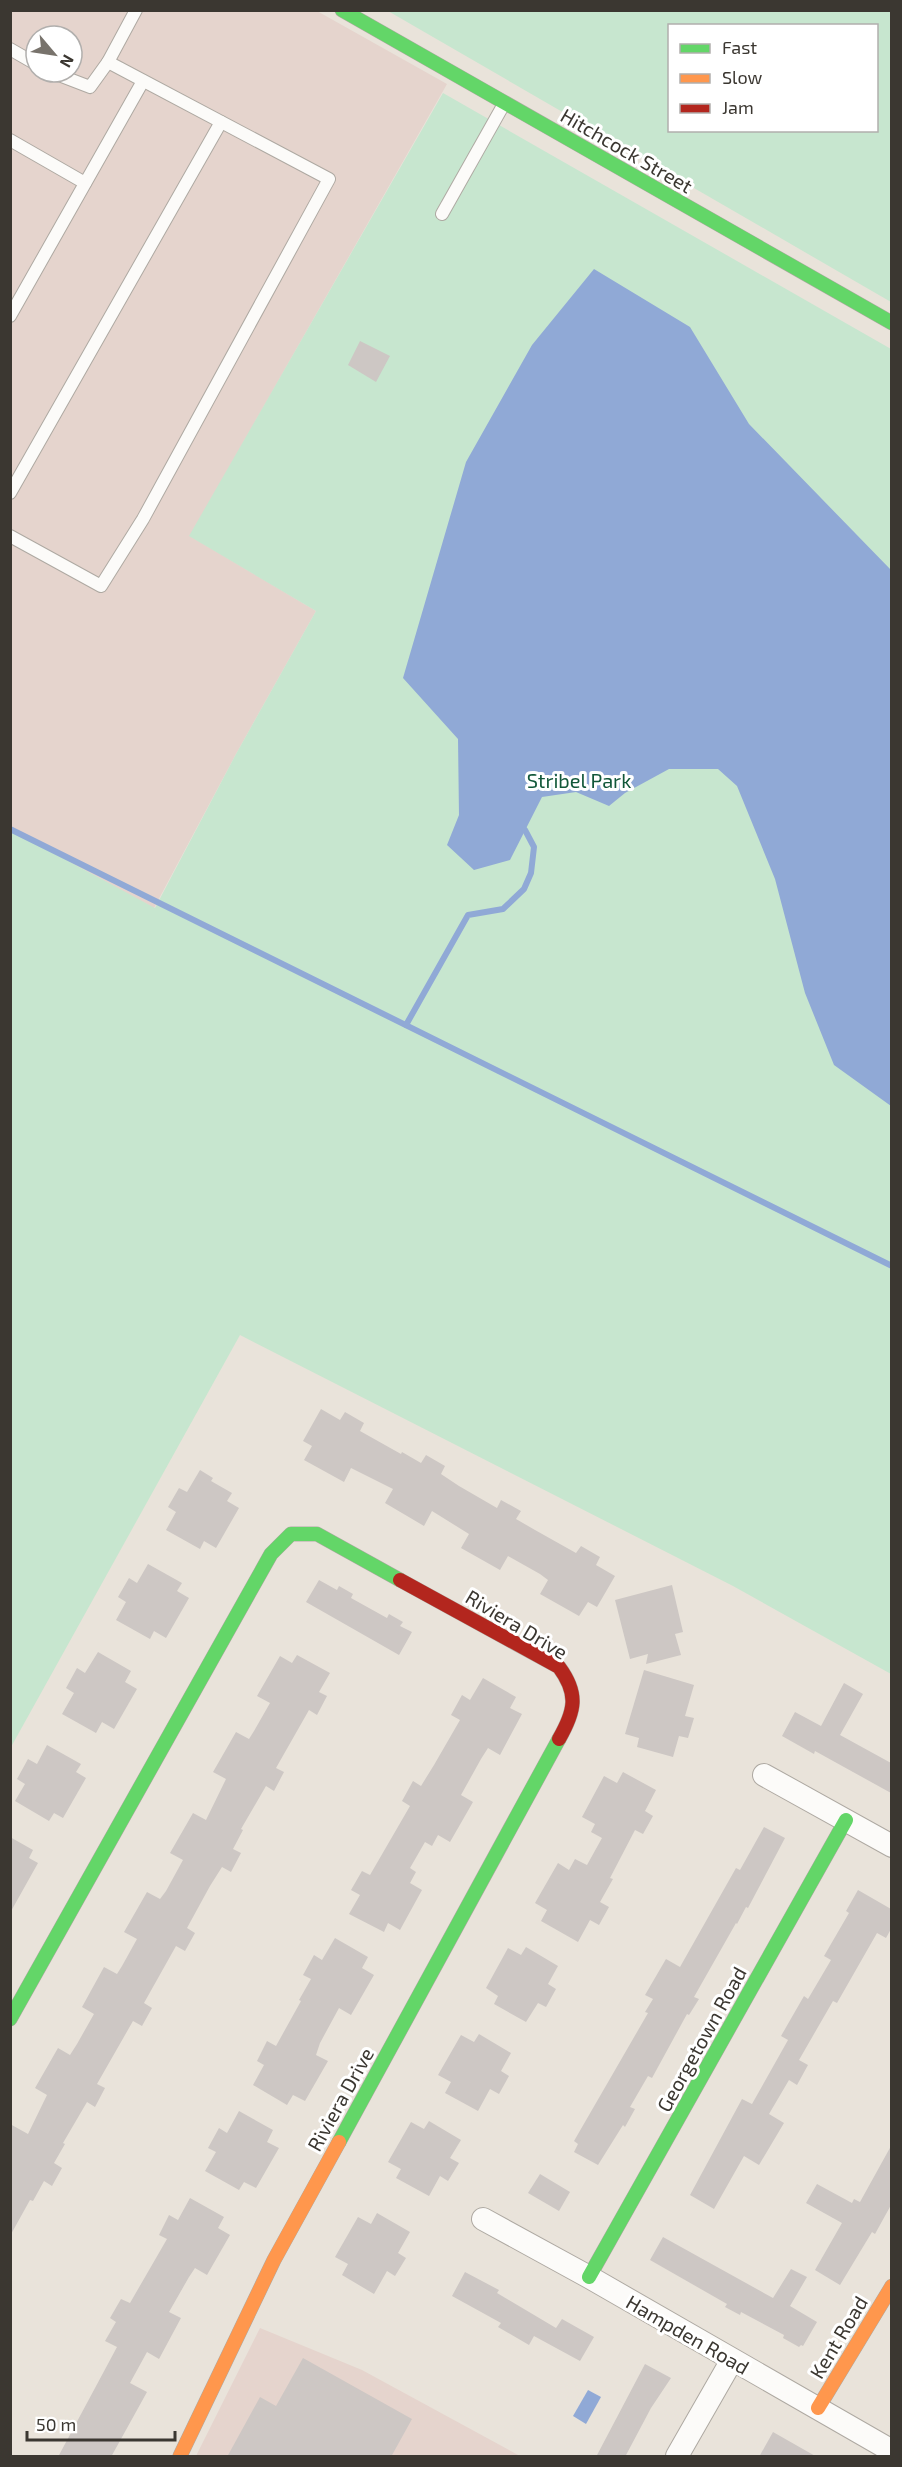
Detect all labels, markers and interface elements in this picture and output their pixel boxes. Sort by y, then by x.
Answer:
north arrow [24,24,84,84]
legend [668,24,878,132]
text: Fast [722,36,757,58]
text: N [56,52,79,71]
text: Slow [722,66,763,88]
text: Jam [722,96,754,118]
street label: Hitchcock Street [557,103,697,198]
park label: Stribel Park [527,768,631,792]
street label: Riviera Drive [462,1584,572,1664]
street label: Georgetown Road [651,1962,751,2116]
street label: Riviera Drive [302,2043,378,2155]
street label: Hampden Road [622,2289,754,2379]
street label: Kent Road [804,2291,872,2383]
scale bar [27,2404,176,2442]
text: 50 m [36,2413,76,2435]

